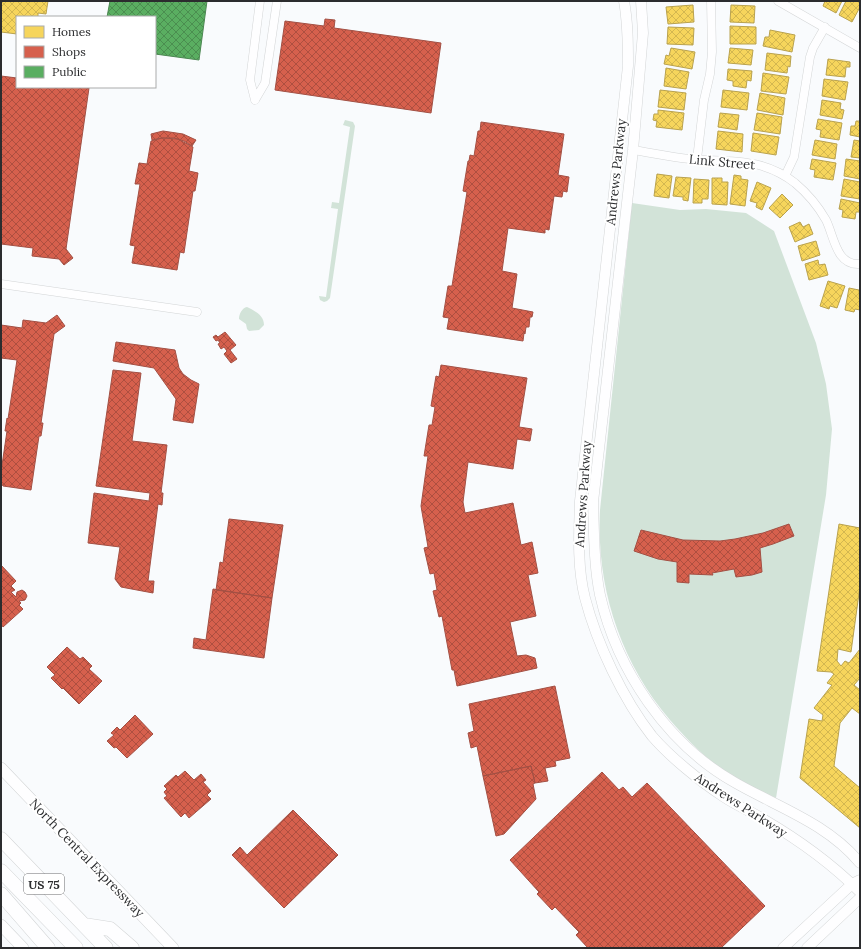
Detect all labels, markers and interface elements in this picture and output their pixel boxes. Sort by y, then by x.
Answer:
legend [16,16,156,88]
text: Homes [52,24,91,39]
text: Shops [52,44,86,59]
text: Public [52,64,86,79]
street label: Andrews Parkway [602,118,630,227]
street label: Link Street [688,151,756,173]
street label: Andrews Parkway [571,440,595,549]
street label: Andrews Parkway [691,768,791,841]
street label: North Central Expressway [26,795,148,921]
road number: US 75 [24,874,64,894]

